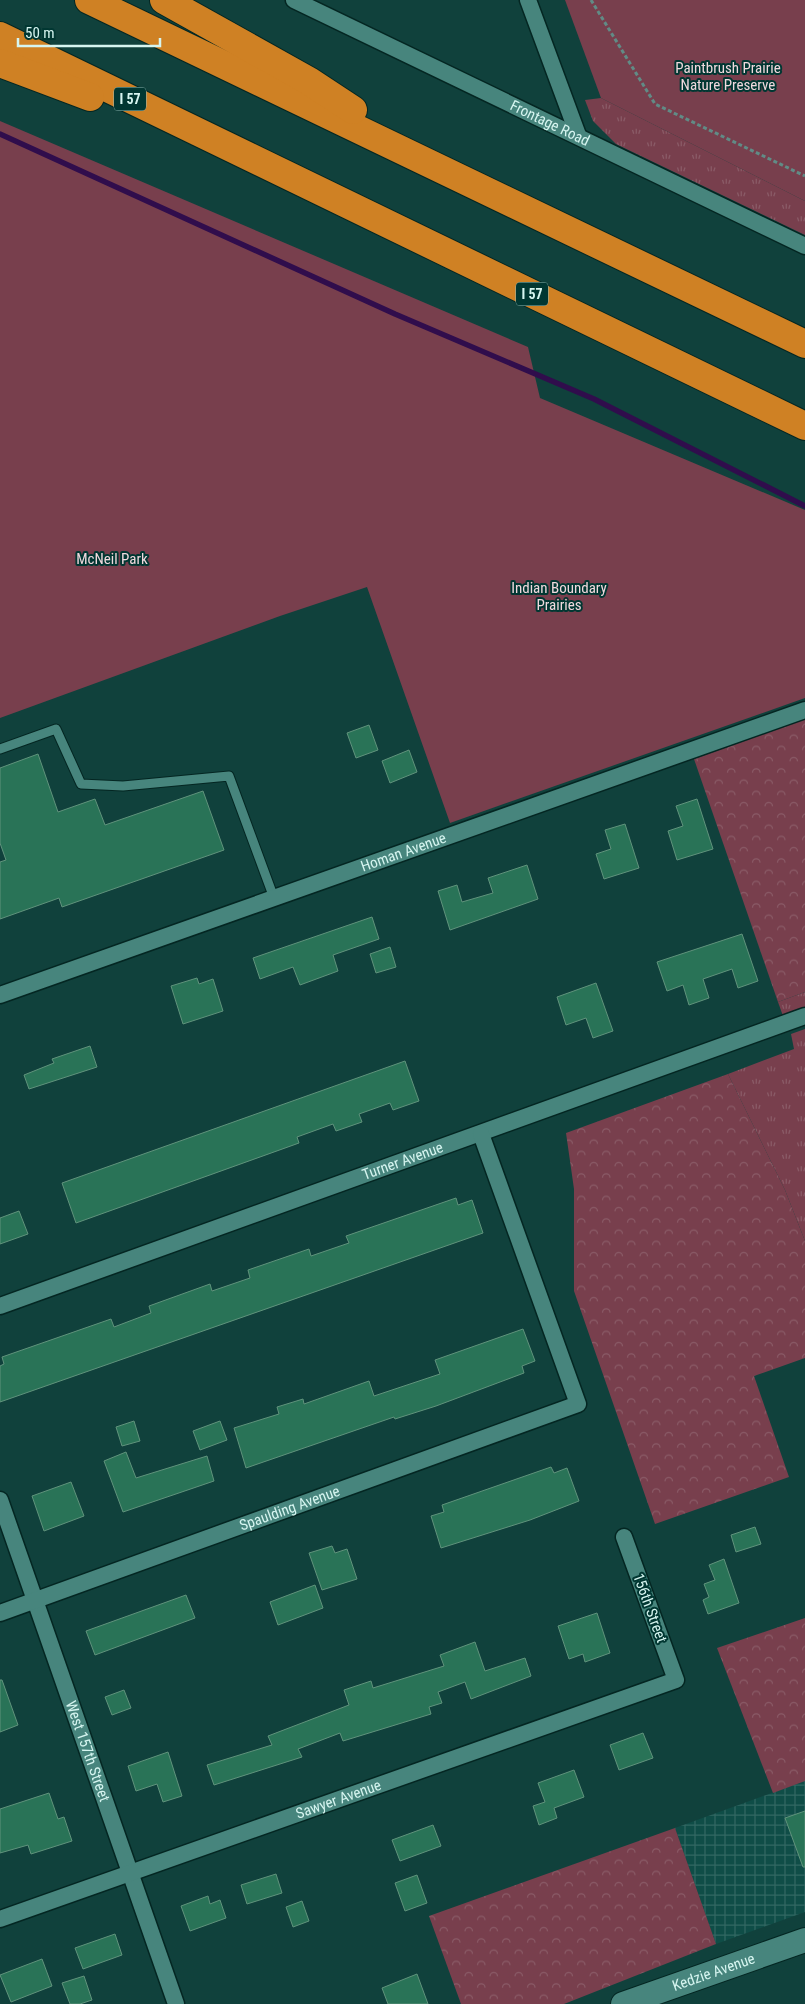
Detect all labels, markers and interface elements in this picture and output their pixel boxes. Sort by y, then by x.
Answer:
scale bar [18,15,160,47]
text: 50 m [25,24,55,42]
park label: Paintbrush Prairie Nature Preserve [675,59,781,94]
road number: I 57 [114,88,146,110]
street label: Frontage Road [507,96,593,150]
road number: I 57 [516,282,548,306]
park label: McNeil Park [76,550,148,568]
park label: Indian Boundary Prairies [511,579,607,614]
street label: Homan Avenue [358,829,449,876]
street label: Turner Avenue [360,1138,445,1184]
street label: Spaulding Avenue [237,1482,342,1535]
street label: 156th Street [629,1571,671,1645]
street label: West 157th Street [62,1698,114,1804]
street label: Sawyer Avenue [293,1776,383,1823]
street label: Kedzie Avenue [670,1949,757,1995]

